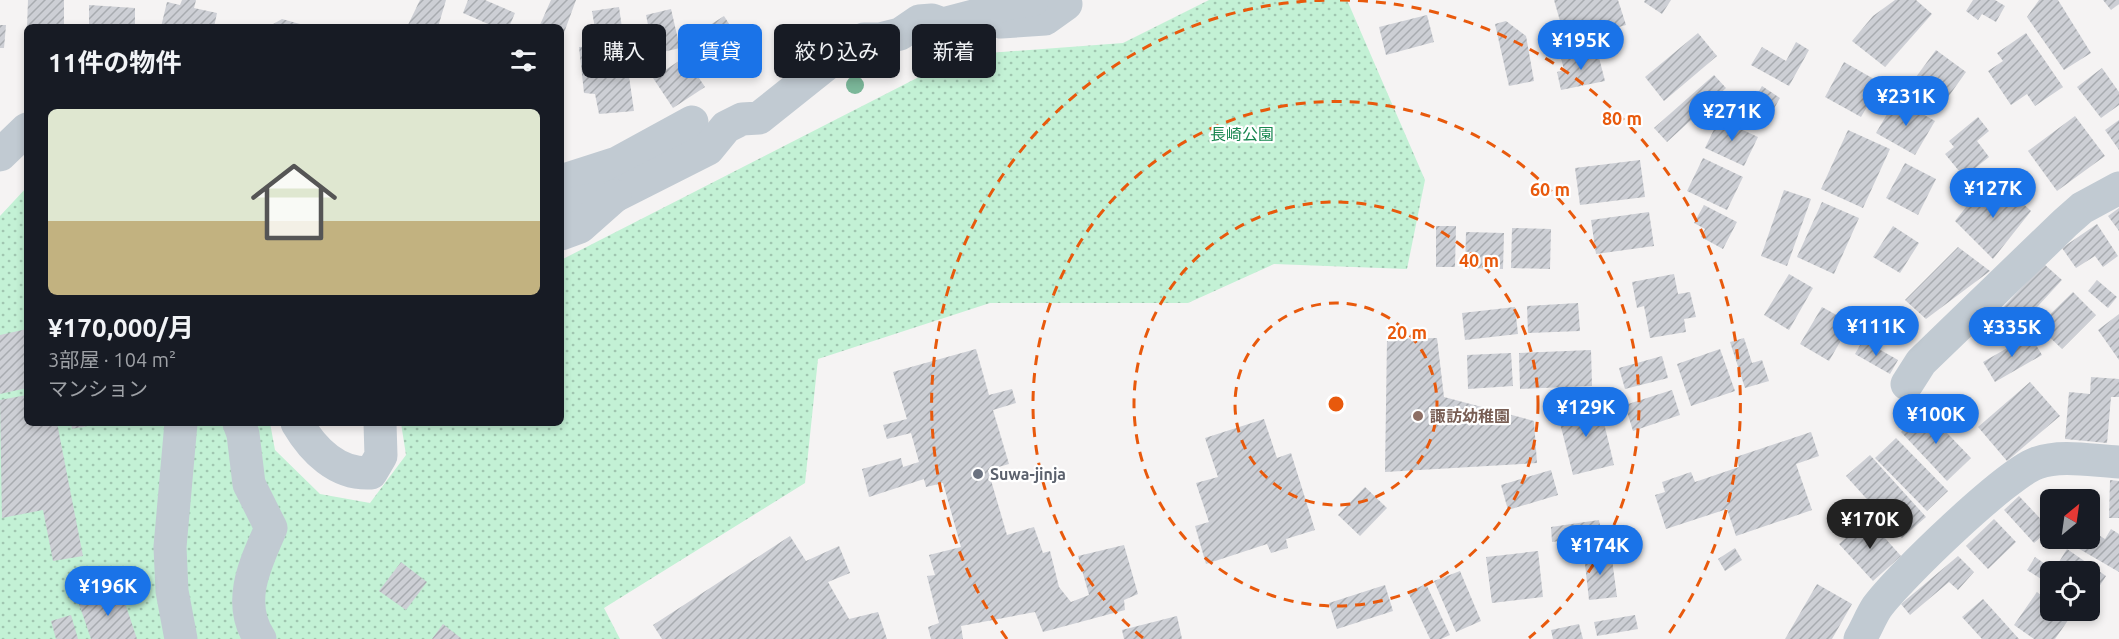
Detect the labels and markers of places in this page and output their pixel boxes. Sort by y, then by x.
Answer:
pin: ¥195K [1539,20,1623,71]
pin: ¥231K [1864,76,1948,127]
pin: ¥271K [1690,91,1774,142]
pin: ¥127K [1951,168,2035,219]
pin: ¥111K [1834,306,1918,357]
pin: ¥335K [1970,307,2054,358]
pin: ¥129K [1544,387,1628,438]
centre of rings [1326,394,1346,414]
pin: ¥100K [1894,394,1978,445]
place label: 諏訪幼稚園 [1430,407,1510,425]
marker: 諏訪幼稚園 [1411,409,1425,423]
place label: Suwa-jinja [990,465,1066,483]
marker: Suwa-jinja [971,467,985,481]
pin: ¥170K [1828,499,1912,550]
pin: ¥174K [1558,525,1642,576]
pin: ¥196K [66,566,150,617]

